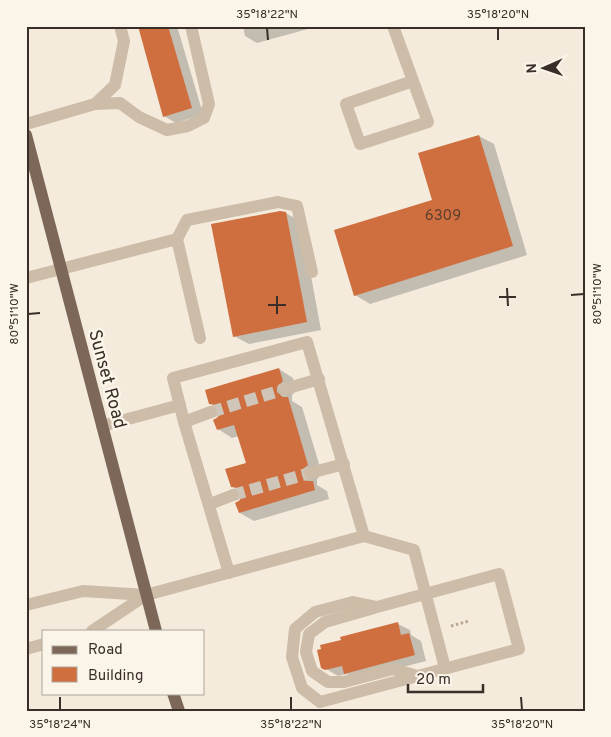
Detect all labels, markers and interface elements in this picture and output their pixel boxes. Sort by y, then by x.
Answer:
text: 35°18'22"N [236,7,298,23]
text: 35°18'20"N [467,7,529,23]
north arrow [518,42,568,92]
text: N [524,63,541,74]
house number: 6309 [425,207,461,226]
text: 80°51'10"W [590,263,606,325]
text: 80°51'10"W [7,283,23,345]
street label: Sunset Road [82,327,131,431]
legend [42,630,205,694]
text: Road [88,641,123,660]
scale bar [408,662,484,694]
text: Building [88,667,143,686]
text: 20 m [416,671,451,690]
text: 35°18'24"N [29,717,91,733]
text: 35°18'22"N [260,717,322,733]
text: 35°18'20"N [491,717,553,733]

